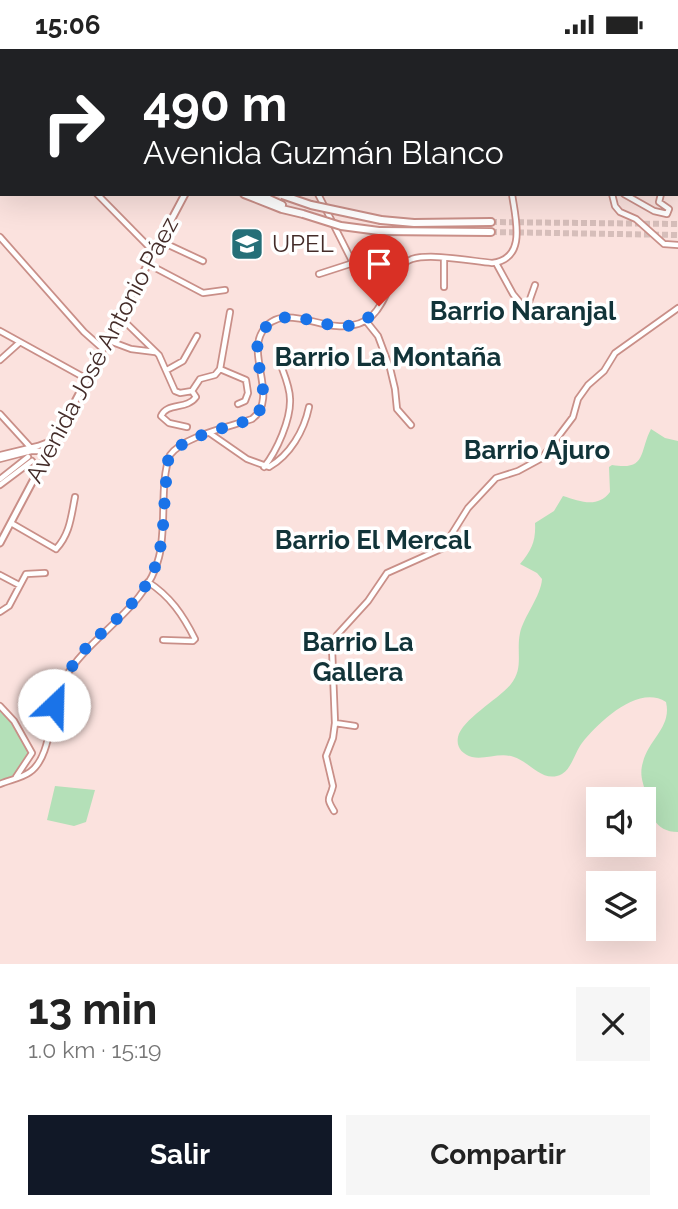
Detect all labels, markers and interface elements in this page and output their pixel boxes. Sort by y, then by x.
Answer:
text: 15:06 [35,10,100,40]
text: 490 m [143,75,287,132]
icon: right [28,77,119,168]
text: Avenida Guzmán Blanco [143,134,504,171]
street label: Avenida José Antonio Páez [19,212,184,488]
school or university icon: UPEL [228,225,266,263]
place label: UPEL [272,229,334,258]
pin [349,234,409,306]
icon: arrive [360,245,398,283]
district label: Barrio Naranjal [430,296,617,326]
district label: Barrio La Montaña [275,342,502,372]
district label: Barrio Ajuro [464,435,610,465]
district label: Barrio El Mercal [275,525,472,555]
district label: Barrio La Gallera [302,627,414,687]
position arrow [17,668,91,742]
map controls [586,787,656,941]
button: sound [586,787,656,857]
button: layers [586,871,656,941]
text: 13 min [28,985,157,1034]
button: close [576,987,650,1061]
text: 1.0 km · 15:19 [28,1036,162,1063]
button: Salir [28,1115,332,1195]
button: Compartir [346,1115,650,1195]

